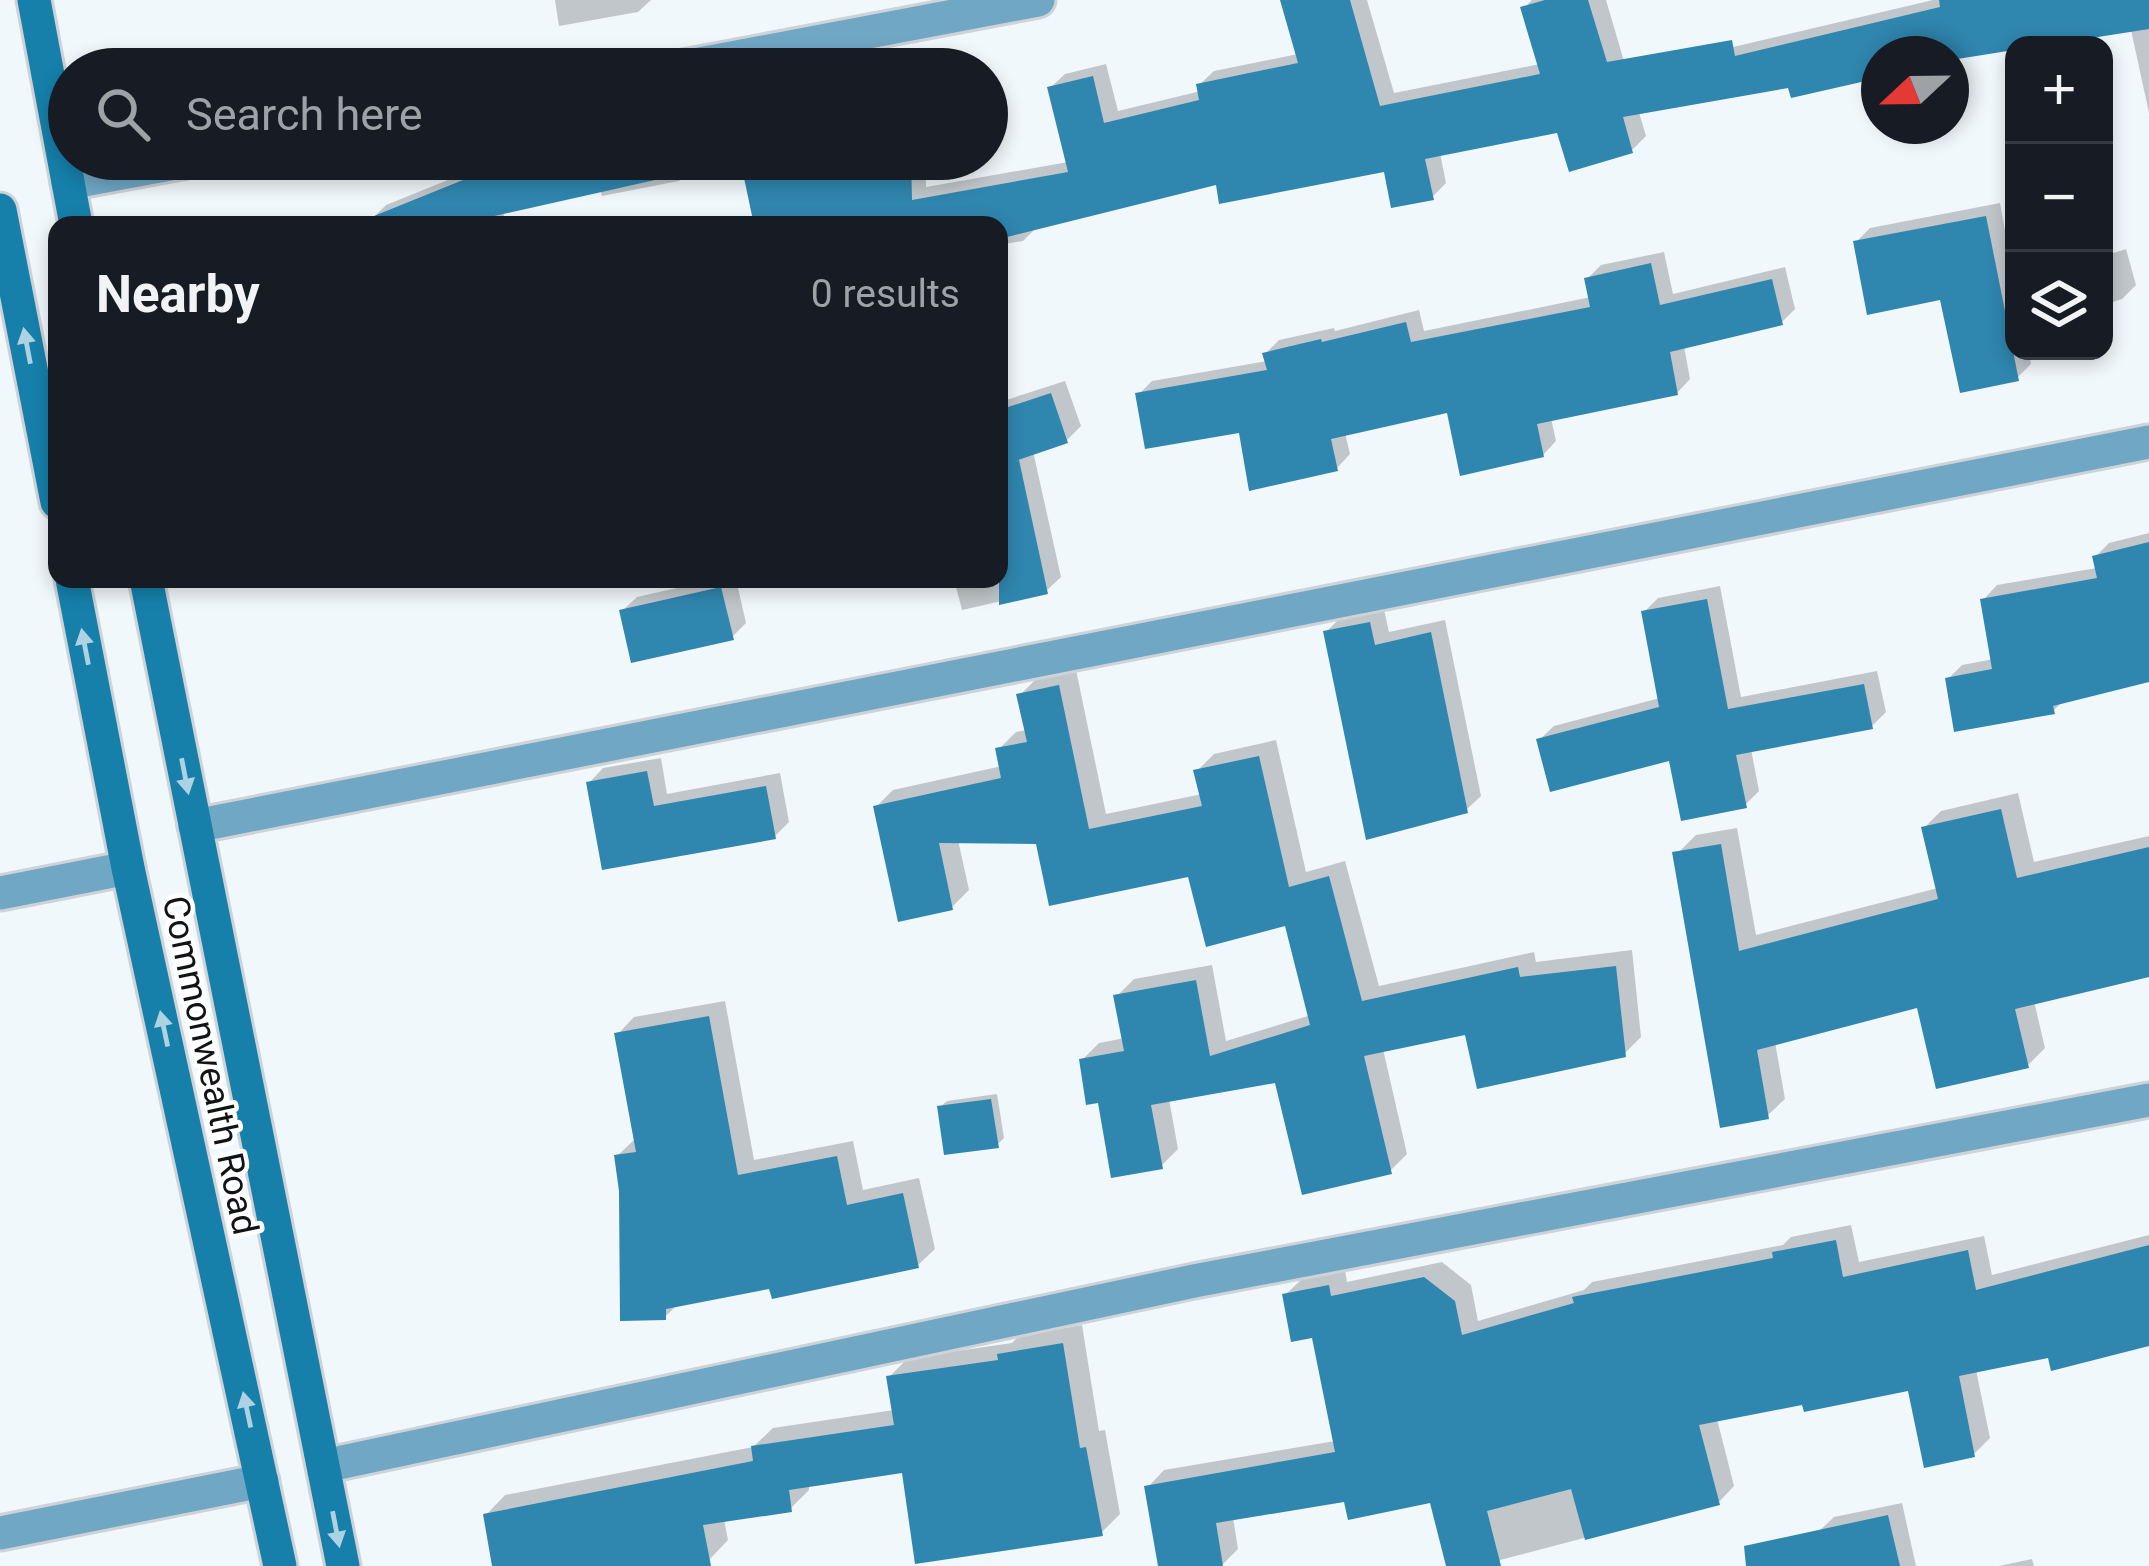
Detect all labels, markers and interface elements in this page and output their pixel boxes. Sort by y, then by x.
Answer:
north arrow [1861,36,1969,144]
map controls [2005,36,2113,360]
button: + [2005,36,2113,144]
search box [48,48,1008,180]
icon: search [90,81,156,147]
text: Search here [186,88,423,141]
button: − [2005,144,2113,252]
button: layers [2005,252,2113,360]
text: Nearby [96,265,260,324]
text: 0 results [811,271,960,317]
one-way arrow [17,327,36,365]
one-way arrow [75,628,94,666]
one-way arrow [176,758,195,796]
street label: Commonwealth Road [154,892,266,1238]
one-way arrow [153,1010,172,1048]
one-way arrow [236,1391,255,1429]
one-way arrow [327,1511,346,1549]

